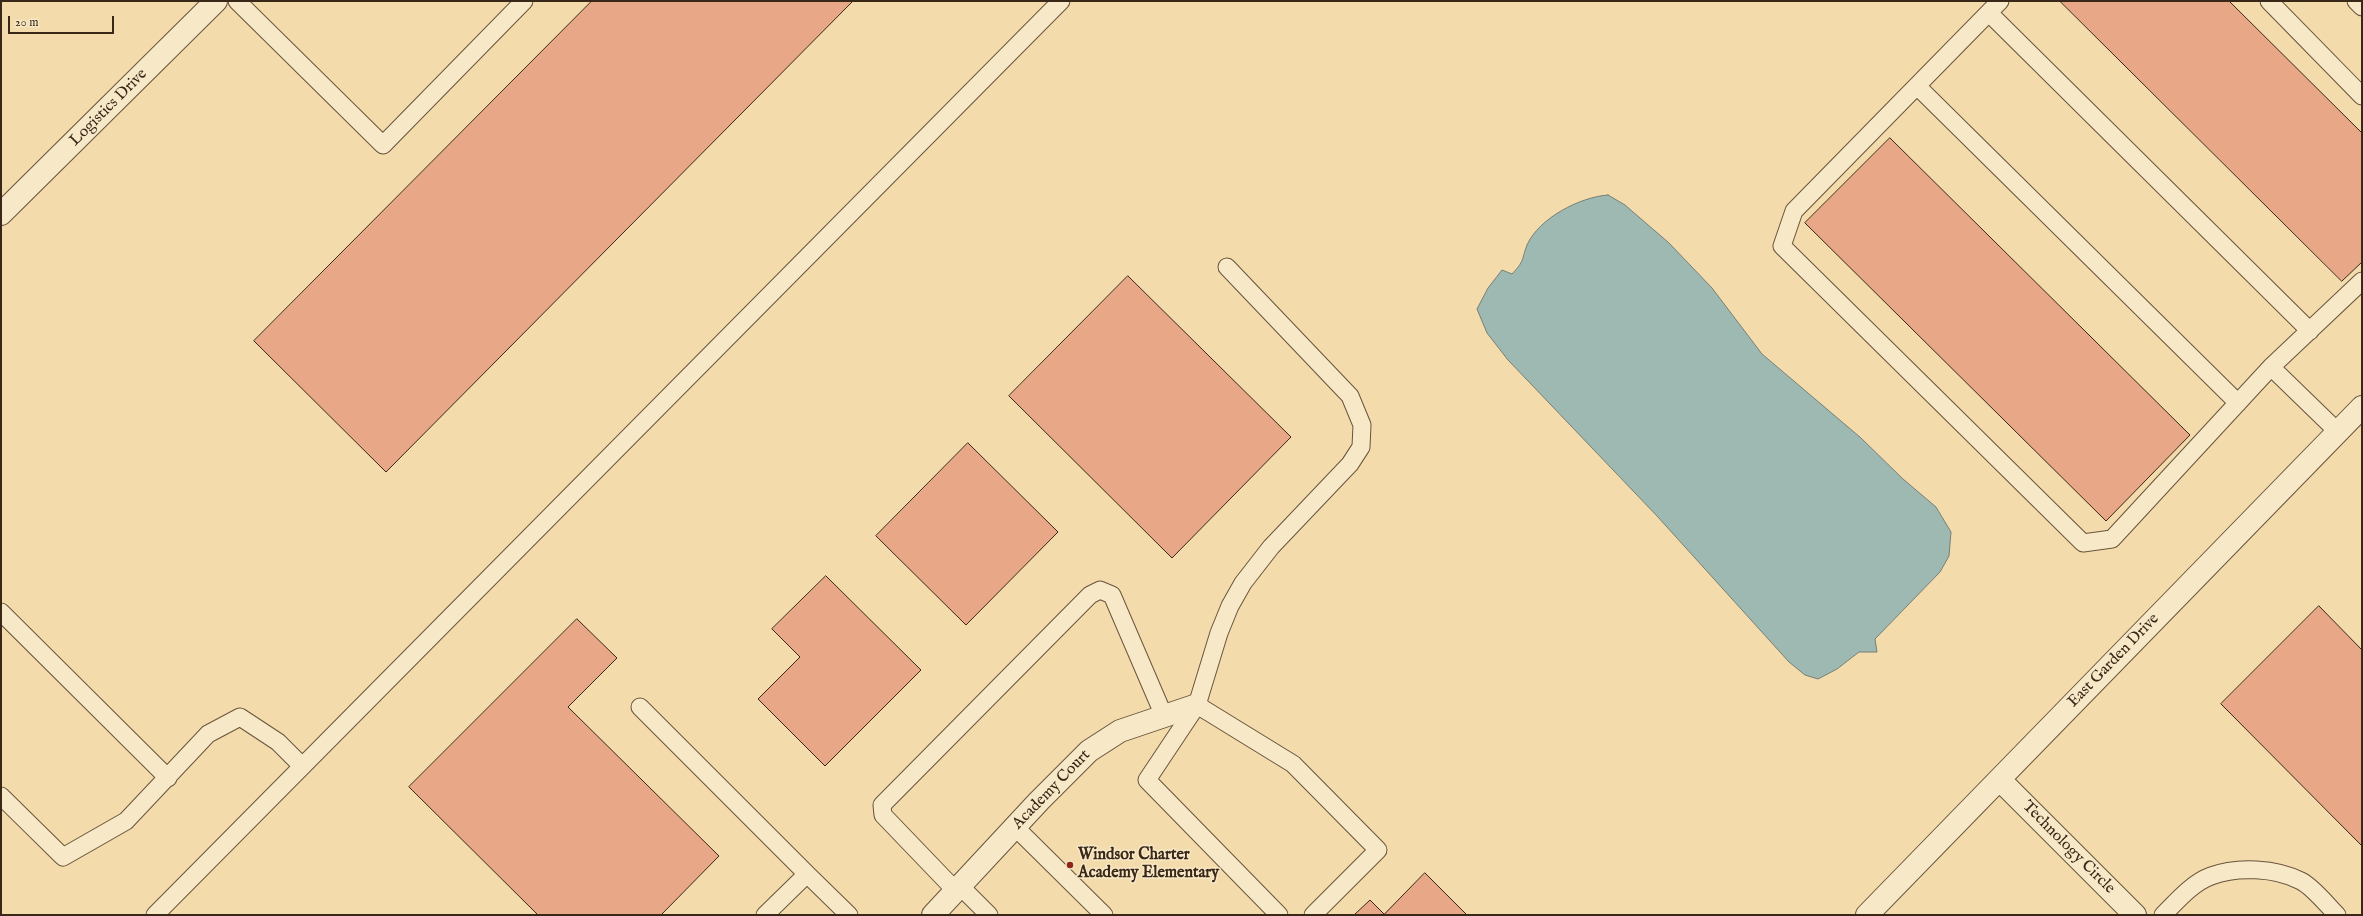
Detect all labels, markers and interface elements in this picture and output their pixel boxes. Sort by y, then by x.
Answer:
scale bar [10,8,116,34]
text: 20 m [15,15,38,30]
street label: Logistics Drive [66,65,152,151]
street label: East Garden Drive [2064,610,2164,712]
street label: Academy Court [1009,746,1095,834]
street label: Technology Circle [2018,798,2118,898]
place label: Windsor Charter Academy Elementary [1078,846,1219,884]
marker: Windsor Charter Academy Elementary [1065,860,1075,870]

